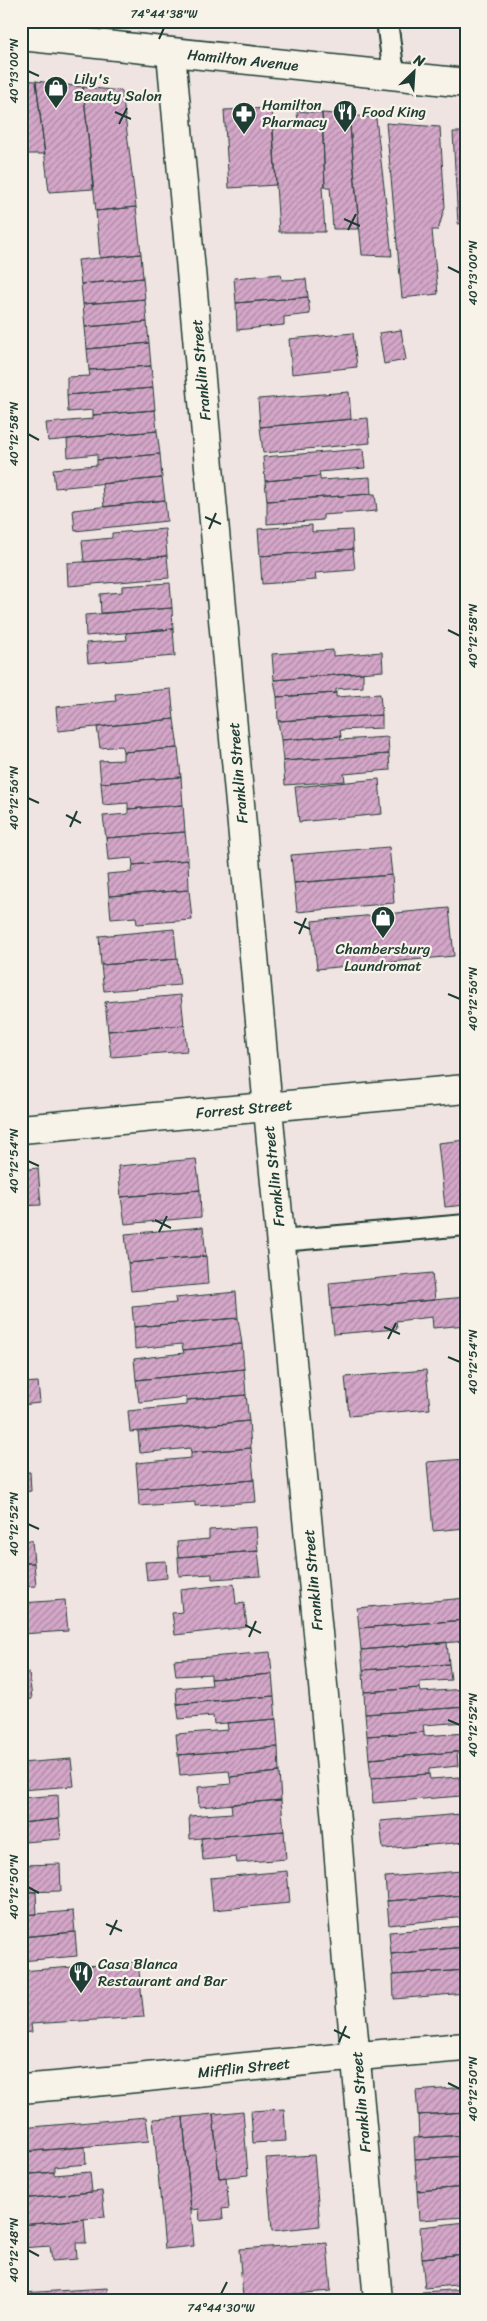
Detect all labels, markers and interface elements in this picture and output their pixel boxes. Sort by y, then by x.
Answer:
text: 74°44'38"W [130,3,198,25]
text: 40°13'00"N [3,38,25,103]
street label: Hamilton Avenue [186,41,300,79]
text: N [409,47,429,74]
north arrow [390,48,440,98]
place label: Lily's Beauty Salon [74,66,162,109]
shop icon: Lily's Beauty Salon [43,75,69,109]
place label: Hamilton Pharmacy [262,92,327,135]
restaurant icon: Food King [332,99,358,133]
place label: Food King [362,99,426,125]
pharmacy icon: Hamilton Pharmacy [231,101,257,135]
text: 40°13'00"N [462,240,484,305]
street label: Franklin Street [184,318,218,422]
text: 40°12'58"N [3,401,25,466]
text: 40°12'58"N [462,603,484,668]
street label: Franklin Street [221,721,255,825]
text: 40°12'56"N [3,765,25,830]
shop icon: Chambersburg Laundromat [370,905,396,939]
place label: Chambersburg Laundromat [336,936,431,979]
text: 40°12'56"N [462,966,484,1031]
street label: Forrest Street [195,1092,294,1126]
street label: Franklin Street [256,1124,292,1228]
text: 40°12'54"N [3,1128,25,1193]
text: 40°12'54"N [462,1329,484,1394]
text: 40°12'52"N [3,1491,25,1556]
street label: Franklin Street [296,1528,330,1632]
text: 40°12'52"N [462,1692,484,1757]
text: 40°12'50"N [3,1854,25,1919]
place label: Casa Blanca Restaurant and Bar [98,1951,228,1994]
restaurant icon: Casa Blanca Restaurant and Bar [68,1960,94,1994]
street label: Mifflin Street [196,2050,292,2086]
street label: Franklin Street [344,2050,378,2154]
text: 40°12'50"N [462,2056,484,2121]
text: 40°12'48"N [3,2217,25,2282]
text: 74°44'30"W [187,2297,255,2319]

